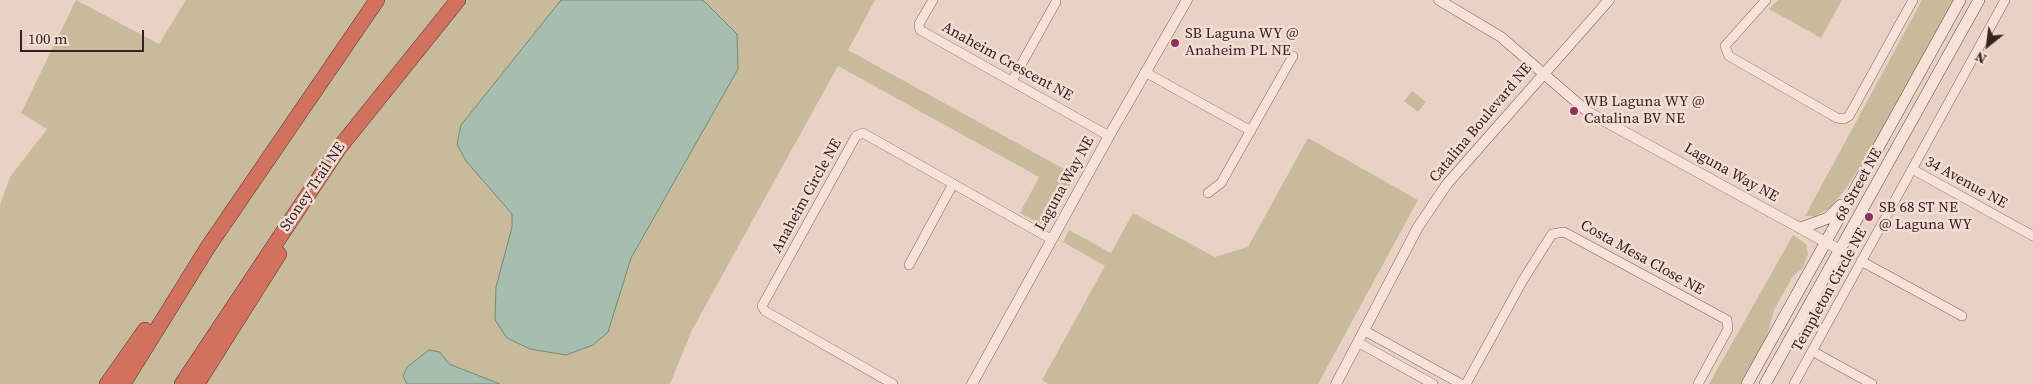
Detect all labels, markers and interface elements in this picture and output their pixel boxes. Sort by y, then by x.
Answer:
street label: Anaheim Crescent NE [938,19,1076,105]
scale bar [22,20,146,52]
north arrow [1963,20,2013,70]
place label: SB Laguna WY @ Anaheim PL NE [1185,25,1299,60]
text: 100 m [28,28,68,49]
marker: SB Laguna WY @ Anaheim PL NE [1169,37,1181,49]
text: N [1971,47,1990,69]
street label: Catalina Boulevard NE [1426,60,1536,186]
place label: WB Laguna WY @ Catalina BV NE [1584,93,1704,128]
marker: WB Laguna WY @ Catalina BV NE [1568,105,1580,117]
street label: Laguna Way NE [1032,134,1098,234]
street label: Anaheim Circle NE [768,136,846,256]
street label: Stoney Trail NE [277,139,349,235]
street label: Laguna Way NE [1681,140,1781,206]
street label: 68 Street NE [1832,145,1886,225]
street label: 34 Avenue NE [1922,153,2010,213]
place label: SB 68 ST NE @ Laguna WY [1879,199,1972,234]
marker: SB 68 ST NE @ Laguna WY [1863,211,1875,223]
street label: Costa Mesa Close NE [1577,217,1707,299]
street label: Templeton Circle NE [1789,225,1871,355]

